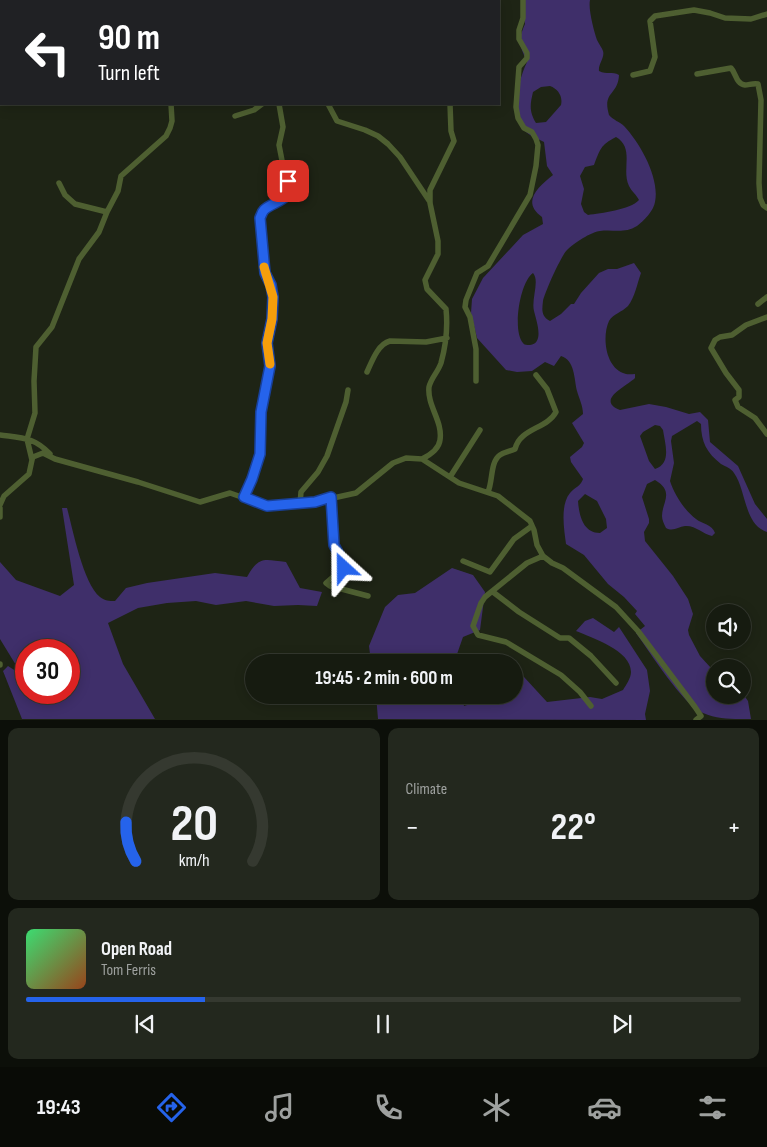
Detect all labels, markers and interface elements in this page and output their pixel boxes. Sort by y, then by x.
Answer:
text: 90 m [98,17,160,60]
icon: left [15,20,80,85]
text: Turn left [98,60,160,87]
pin [267,160,309,202]
icon: arrive [274,167,302,195]
position arrow [317,541,369,593]
map controls [706,604,751,704]
button: sound [706,604,751,649]
speed limit sign: 30 [15,639,80,704]
button: search [706,659,751,704]
text: 19:45 · 2 min · 600 m [315,667,453,690]
text: Climate [406,780,447,799]
text: 20 [170,793,218,856]
text: 22° [551,805,596,850]
text: − [406,811,419,844]
text: + [727,811,741,844]
text: km/h [178,850,209,871]
text: Open Road [101,938,172,961]
text: Tom Ferris [101,961,156,980]
icon: previous [131,1010,159,1038]
icon: pause [369,1010,397,1038]
icon: next [608,1010,636,1038]
icon: directions [154,1090,189,1125]
icon: music [262,1090,297,1125]
icon: phone [371,1090,406,1125]
icon: climate [479,1090,514,1125]
icon: car [587,1090,622,1125]
icon: filters [695,1090,730,1125]
text: 19:43 [37,1094,81,1121]

